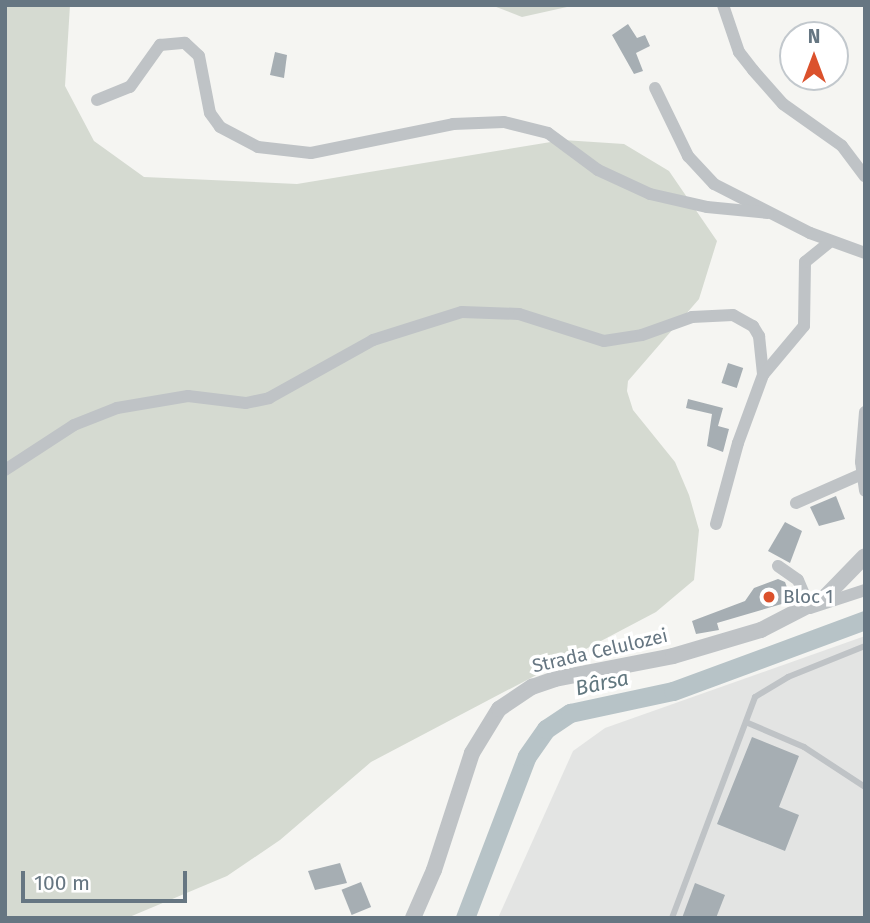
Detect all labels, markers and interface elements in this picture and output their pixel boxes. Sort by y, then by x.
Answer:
north arrow [779,21,849,91]
text: N [808,25,820,48]
place label: Bloc 1 [783,586,833,608]
marker: Bloc 1 [761,589,777,605]
street label: Strada Celulozei [530,624,670,678]
water label: Bârsa [573,665,631,701]
scale bar [24,856,191,900]
text: 100 m [34,870,90,896]

